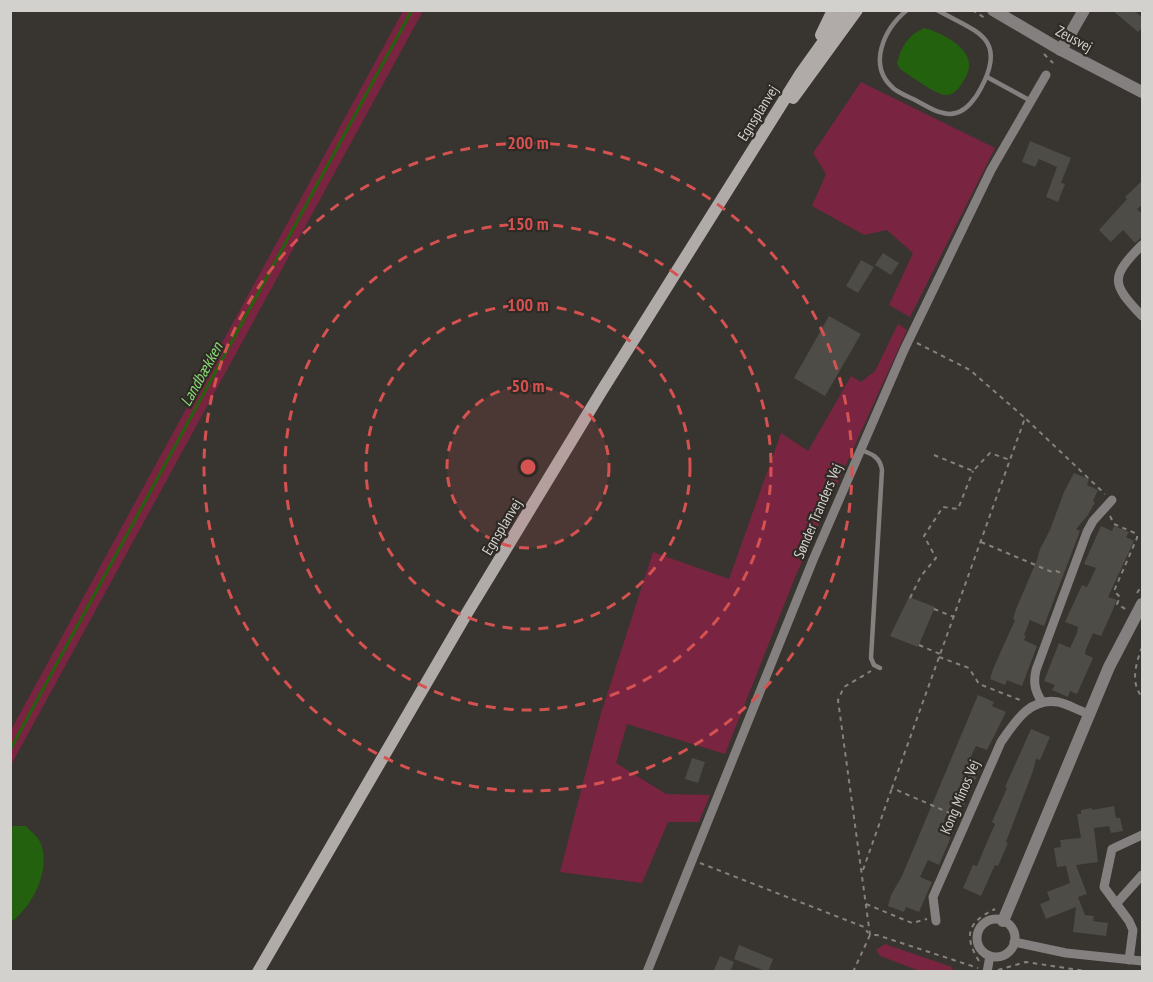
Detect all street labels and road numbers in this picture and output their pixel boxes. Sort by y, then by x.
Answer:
street label: Zeusvej [1053,21,1096,56]
street label: Egnsplanvej [733,81,782,144]
street label: Sønder Tranders Vej [789,460,846,561]
street label: Egnsplanvej [477,495,526,558]
street label: Kong Minos Vej [935,757,984,837]

